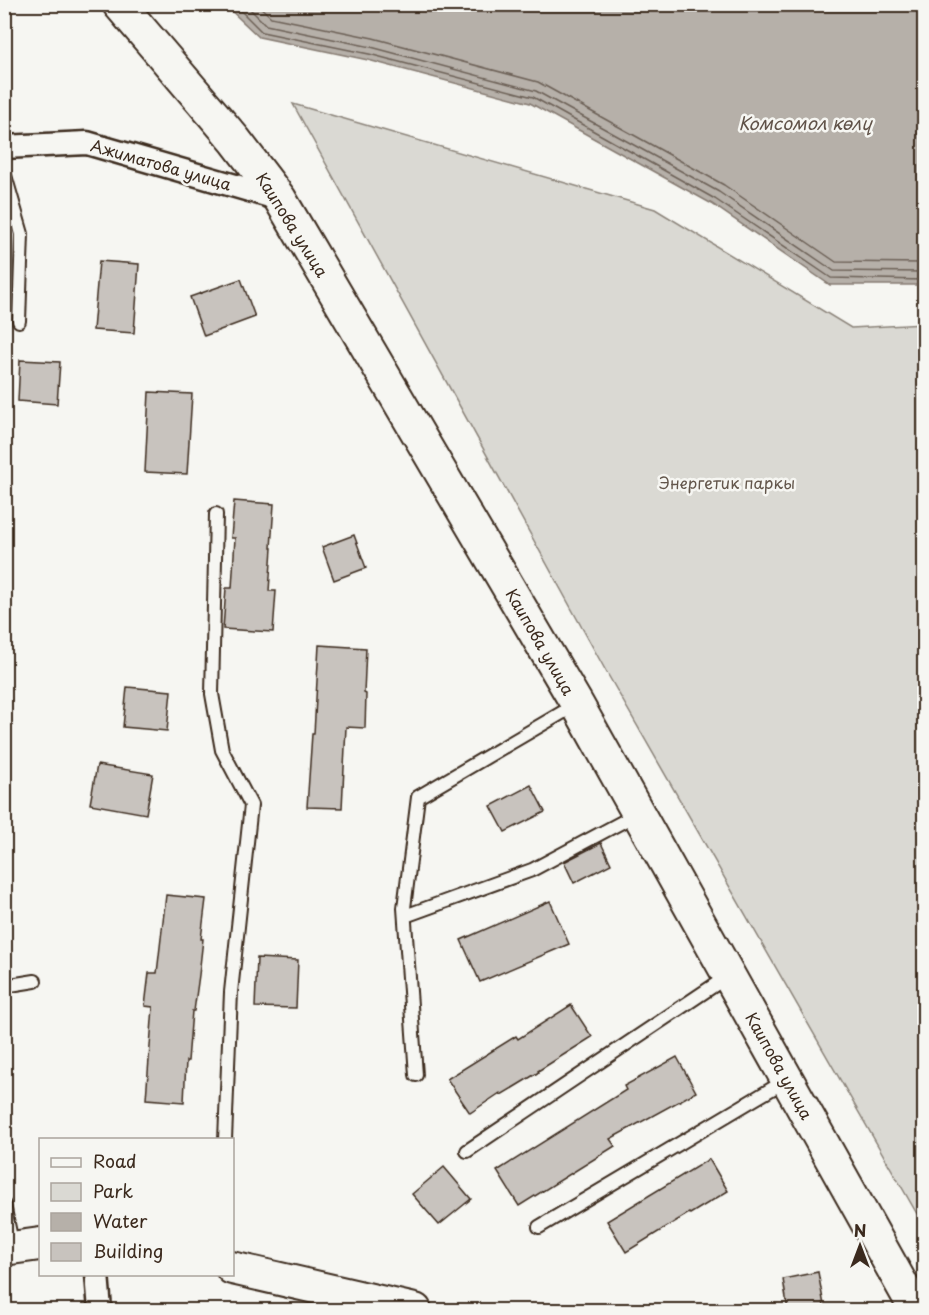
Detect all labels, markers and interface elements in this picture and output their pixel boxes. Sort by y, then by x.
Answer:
water label: Комсомол көлү [738,109,873,136]
street label: Ажиматова улица [88,132,234,196]
street label: Каипова улица [251,167,335,281]
park label: Энергетик паркы [659,470,795,494]
street label: Каипова улица [501,584,581,699]
street label: Каипова улица [740,1007,819,1124]
legend [39,1138,234,1276]
text: Road [93,1147,137,1174]
text: Park [93,1177,133,1204]
text: Water [93,1207,148,1234]
north arrow [830,1216,890,1276]
text: N [854,1218,866,1242]
text: Building [93,1237,163,1264]

